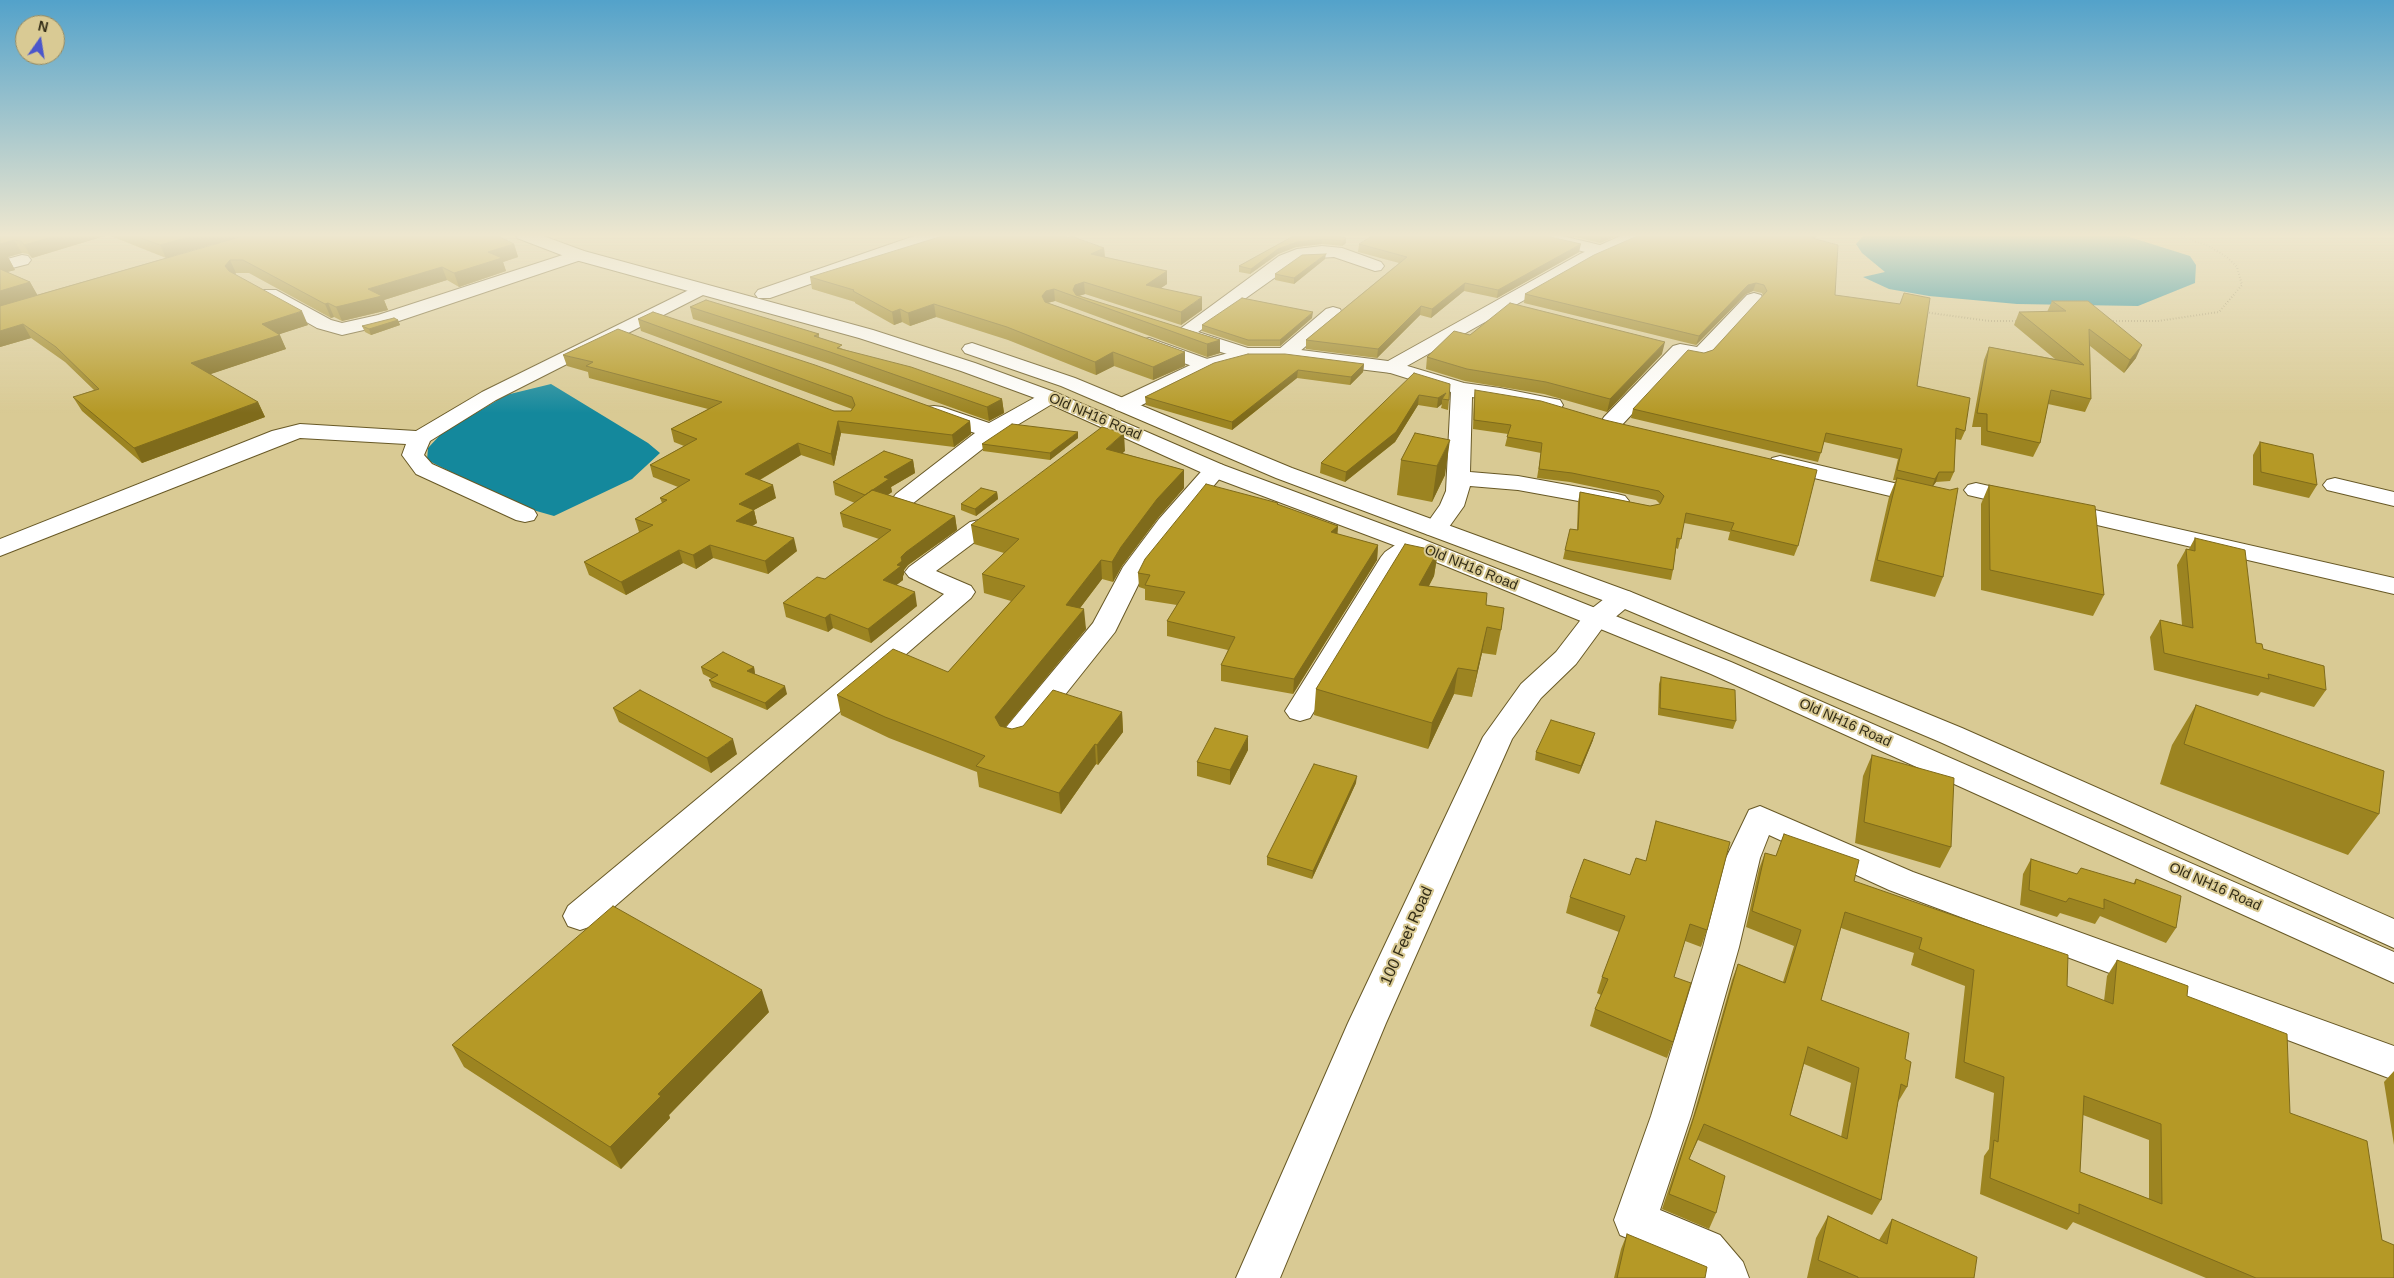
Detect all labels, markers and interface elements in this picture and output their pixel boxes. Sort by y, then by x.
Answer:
north arrow [15,15,65,65]
text: N [36,17,50,35]
street label: Old NH16 Road [1046,390,1144,444]
street label: Old NH16 Road [1422,542,1520,594]
street label: Old NH16 Road [1796,695,1894,751]
street label: Old NH16 Road [2166,859,2264,915]
street label: 100 Feet Road [1377,884,1437,988]

